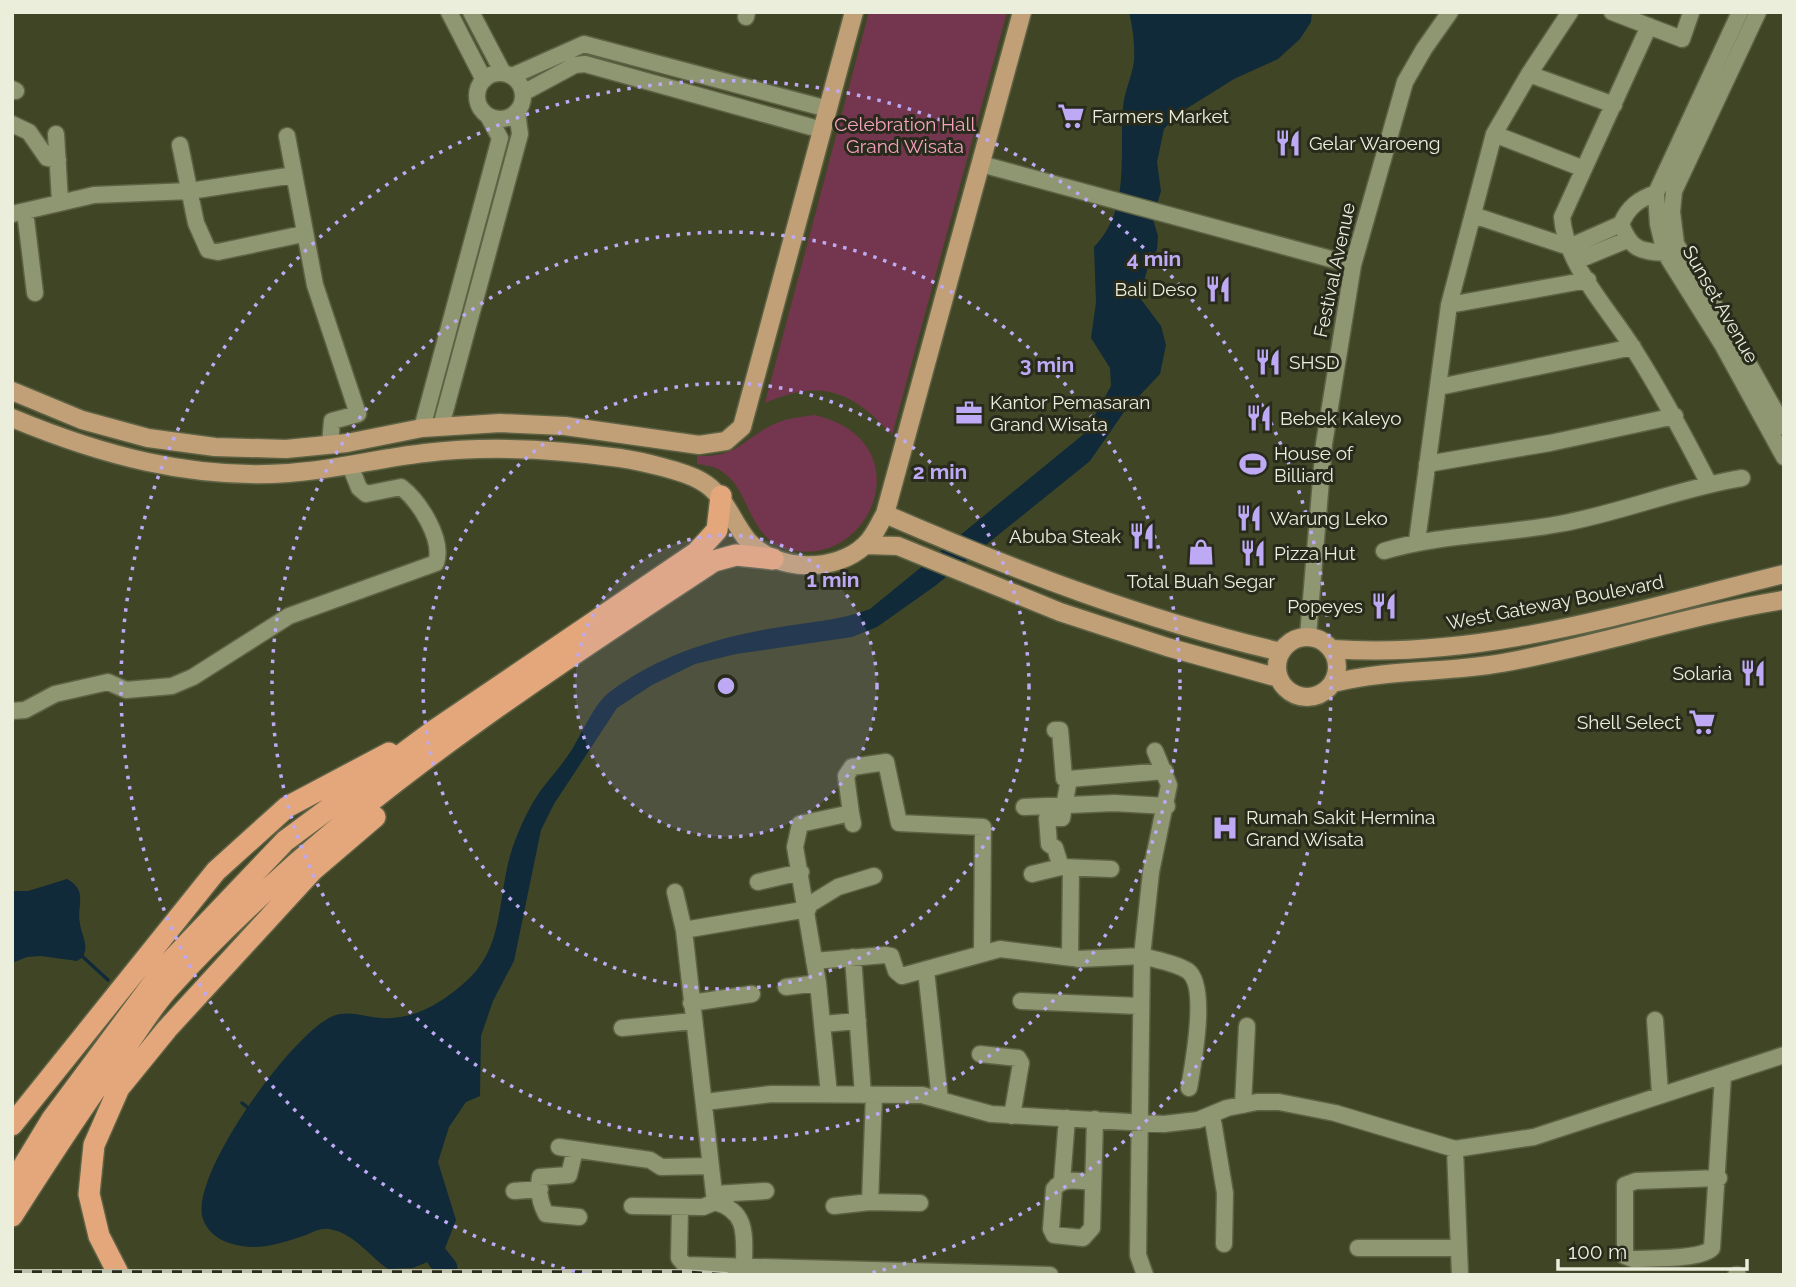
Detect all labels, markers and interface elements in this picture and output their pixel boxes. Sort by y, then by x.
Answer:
supermarket icon: Farmers Market [1056,101,1086,131]
place label: Farmers Market [1092,105,1229,127]
park label: Celebration Hall Grand Wisata [834,113,977,157]
restaurant icon: Gelar Waroeng [1273,128,1303,158]
place label: Gelar Waroeng [1309,132,1441,154]
street label: Festival Avenue [1309,201,1359,339]
street label: Sunset Avenue [1679,242,1763,366]
text: 4 min [1127,246,1181,271]
restaurant icon: Bali Deso [1203,274,1233,304]
place label: Bali Deso [1115,278,1197,300]
restaurant icon: SHSD [1253,347,1283,377]
place label: SHSD [1289,351,1340,373]
text: 3 min [1020,352,1074,377]
place label: Kantor Pemasaran Grand Wisata [990,391,1150,435]
office icon: Kantor Pemasaran Grand Wisata [954,398,984,428]
restaurant icon: Bebek Kaleyo [1244,403,1274,433]
place label: Bebek Kaleyo [1280,407,1401,429]
place label: House of Billiard [1274,442,1354,486]
sports icon: House of Billiard [1238,449,1268,479]
text: 2 min [913,459,967,484]
restaurant icon: Warung Leko [1234,503,1264,533]
place label: Warung Leko [1270,507,1388,529]
restaurant icon: Abuba Steak [1127,521,1157,551]
place label: Abuba Steak [1009,525,1121,547]
shop icon: Total Buah Segar [1186,537,1216,567]
restaurant icon: Pizza Hut [1238,538,1268,568]
place label: Pizza Hut [1274,542,1356,564]
text: 1 min [806,567,860,592]
place label: Total Buah Segar [1127,570,1276,592]
street label: West Gateway Boulevard [1445,570,1665,634]
restaurant icon: Popeyes [1369,591,1399,621]
place label: Popeyes [1287,595,1363,617]
restaurant icon: Solaria [1738,658,1768,688]
place label: Solaria [1672,662,1732,684]
centre of rings [714,674,738,698]
supermarket icon: Shell Select [1687,707,1717,737]
place label: Shell Select [1577,711,1682,733]
place label: Rumah Sakit Hermina Grand Wisata [1246,806,1435,850]
hospital icon: Rumah Sakit Hermina Grand Wisata [1210,813,1240,843]
scale bar [1558,1228,1747,1272]
text: 100 m [1568,1239,1627,1264]

